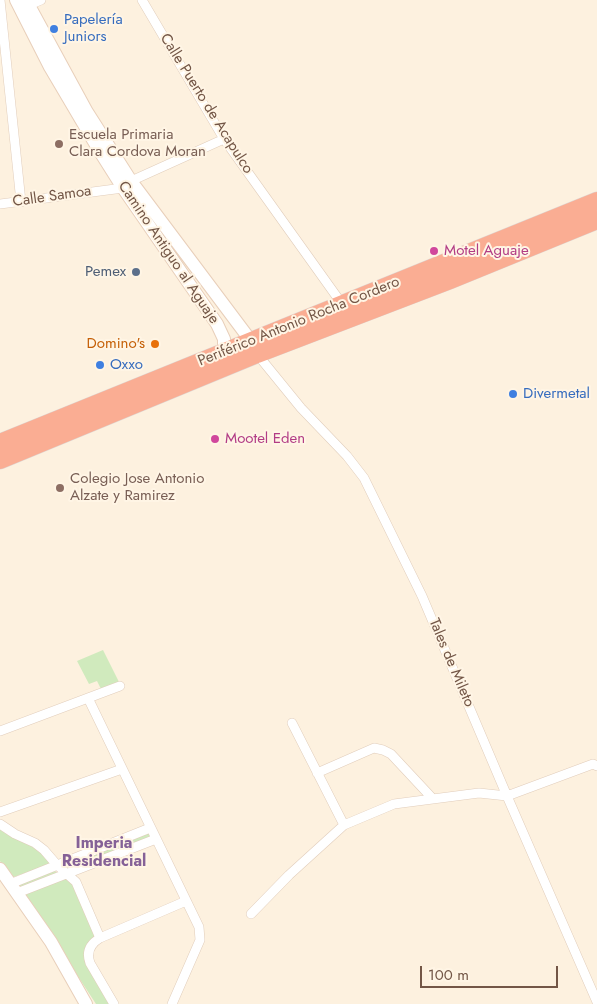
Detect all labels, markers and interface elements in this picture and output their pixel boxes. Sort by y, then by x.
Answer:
place label: Papelería Juniors [64,11,123,46]
marker: Papelería Juniors [48,23,60,35]
street label: Calle Puerto de Acapulco [155,31,257,177]
place label: Escuela Primaria Clara Cordova Moran [69,126,206,161]
marker: Escuela Primaria Clara Cordova Moran [53,138,65,150]
street label: Camino Antiguo al Aguaje [114,178,222,328]
street label: Calle Samoa [12,183,92,211]
place label: Motel Aguaje [444,242,529,260]
marker: Motel Aguaje [428,245,440,257]
place label: Pemex [85,263,126,281]
marker: Pemex [130,266,142,278]
street label: Periférico Antonio Rocha Cordero [196,273,402,371]
place label: Domino's [87,335,145,353]
marker: Domino's [149,338,161,350]
place label: Oxxo [110,356,143,374]
marker: Oxxo [94,359,106,371]
place label: Divermetal [523,385,590,403]
marker: Divermetal [507,388,519,400]
place label: Mootel Eden [225,430,305,448]
marker: Mootel Eden [209,433,221,445]
place label: Colegio Jose Antonio Alzate y Ramirez [70,470,204,505]
marker: Colegio Jose Antonio Alzate y Ramirez [54,482,66,494]
street label: Tales de Mileto [424,616,478,710]
district label: Imperia Residencial [62,834,146,872]
scale bar [422,956,560,988]
text: 100 m [428,964,469,986]

